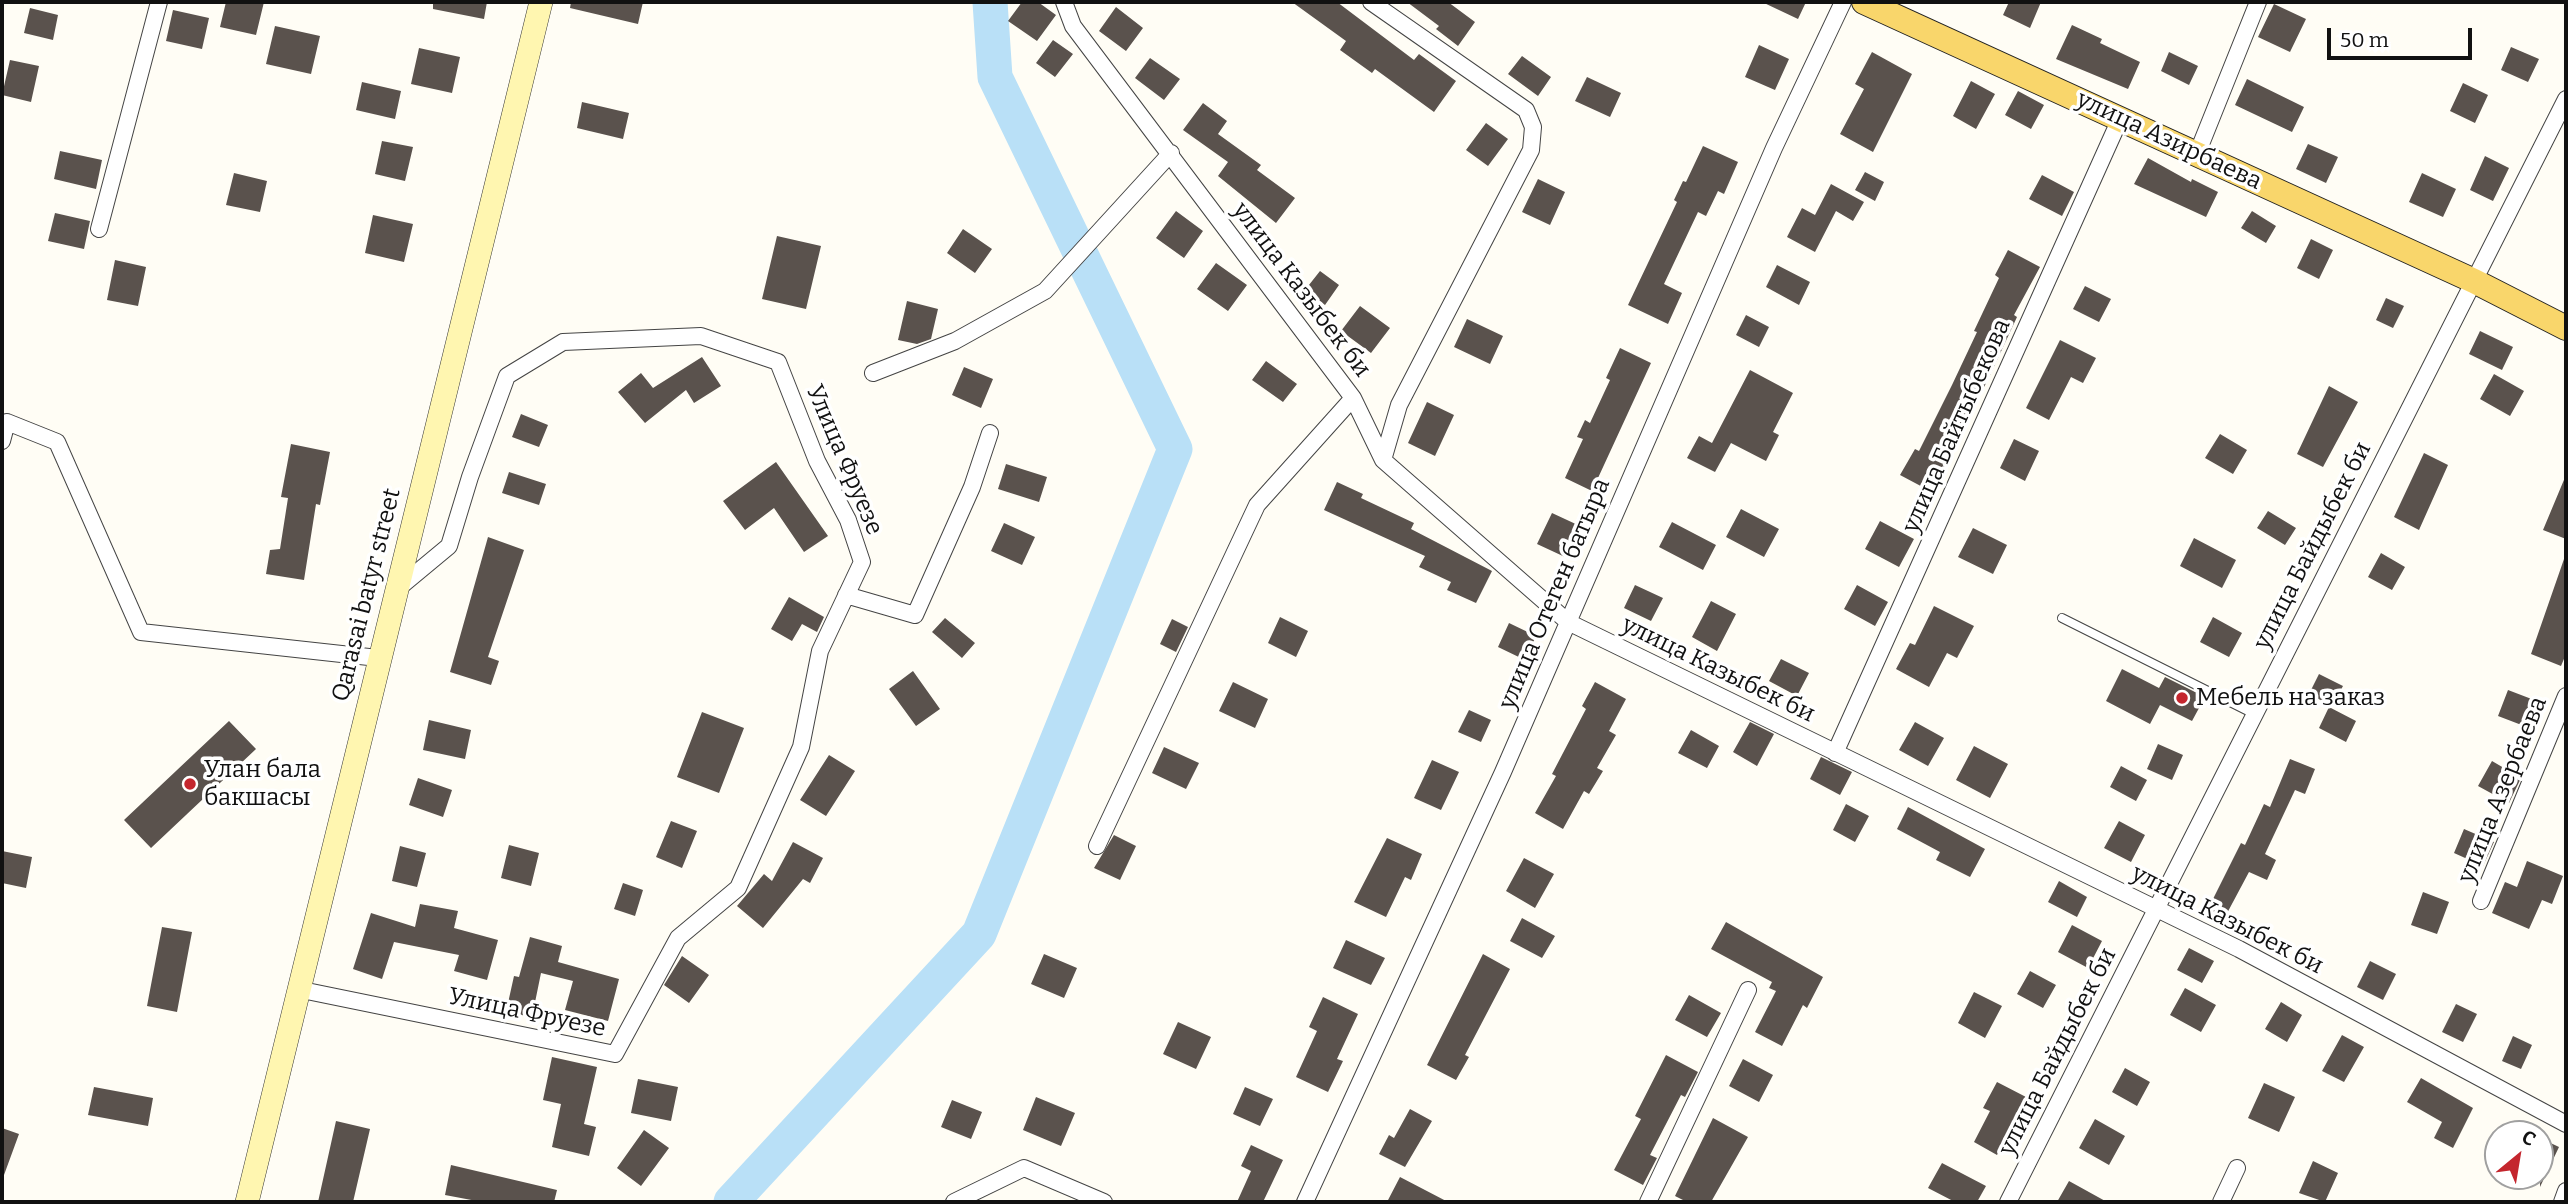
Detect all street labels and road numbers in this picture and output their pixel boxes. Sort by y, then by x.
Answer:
street label: улица Азирбаева [2072,85,2266,197]
street label: улица Казыбек би [1226,197,1376,383]
street label: улица Байтыбекова [1897,315,2017,537]
street label: Улица Фруезе [799,381,889,539]
street label: улица Байдыбек би [2248,438,2378,654]
street label: улица Отеген батыра [1493,474,1617,714]
street label: Qarasai batyr street [327,485,407,705]
street label: улица Казыбек би [1617,611,1819,729]
street label: улица Азербаева [2452,693,2554,887]
street label: улица Казыбек би [2126,859,2328,981]
street label: улица Байдыбек би [1993,944,2123,1160]
street label: Улица Фруезе [446,982,608,1044]

